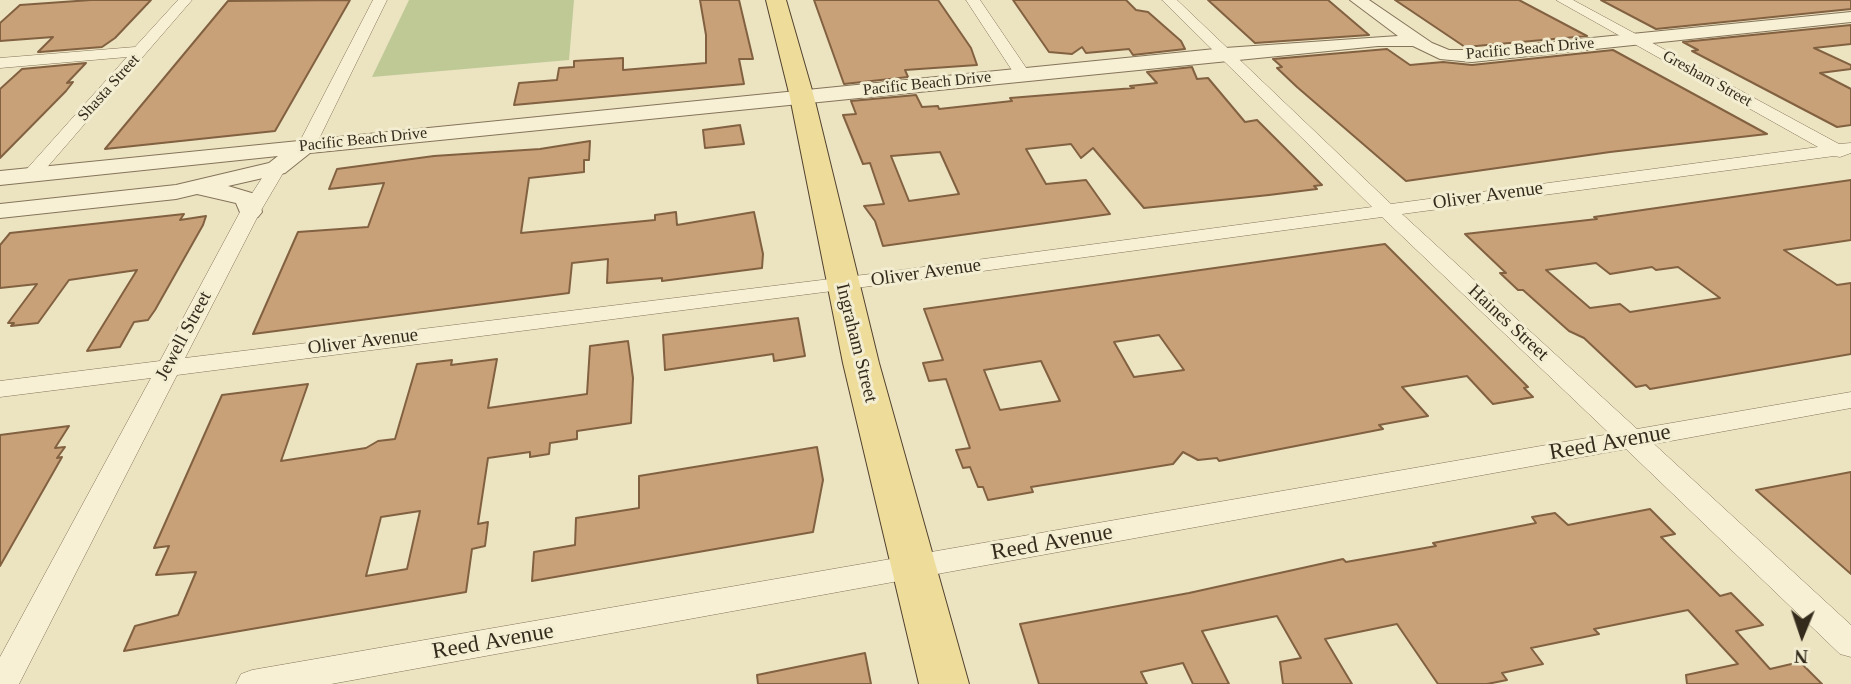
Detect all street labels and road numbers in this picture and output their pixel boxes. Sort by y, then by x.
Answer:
street label: Pacific Beach Drive [1465,34,1595,64]
street label: Gresham Street [1659,47,1755,111]
street label: Shasta Street [74,51,144,125]
street label: Pacific Beach Drive [862,68,992,100]
street label: Pacific Beach Drive [298,124,428,156]
street label: Oliver Avenue [1431,177,1545,215]
street label: Oliver Avenue [869,254,983,292]
street label: Haines Street [1463,280,1553,366]
street label: Ingraham Street [830,281,882,405]
street label: Jewell Street [151,288,217,384]
street label: Oliver Avenue [307,324,419,360]
street label: Reed Avenue [1547,419,1673,467]
street label: Reed Avenue [989,519,1115,567]
street label: Reed Avenue [430,618,556,666]

